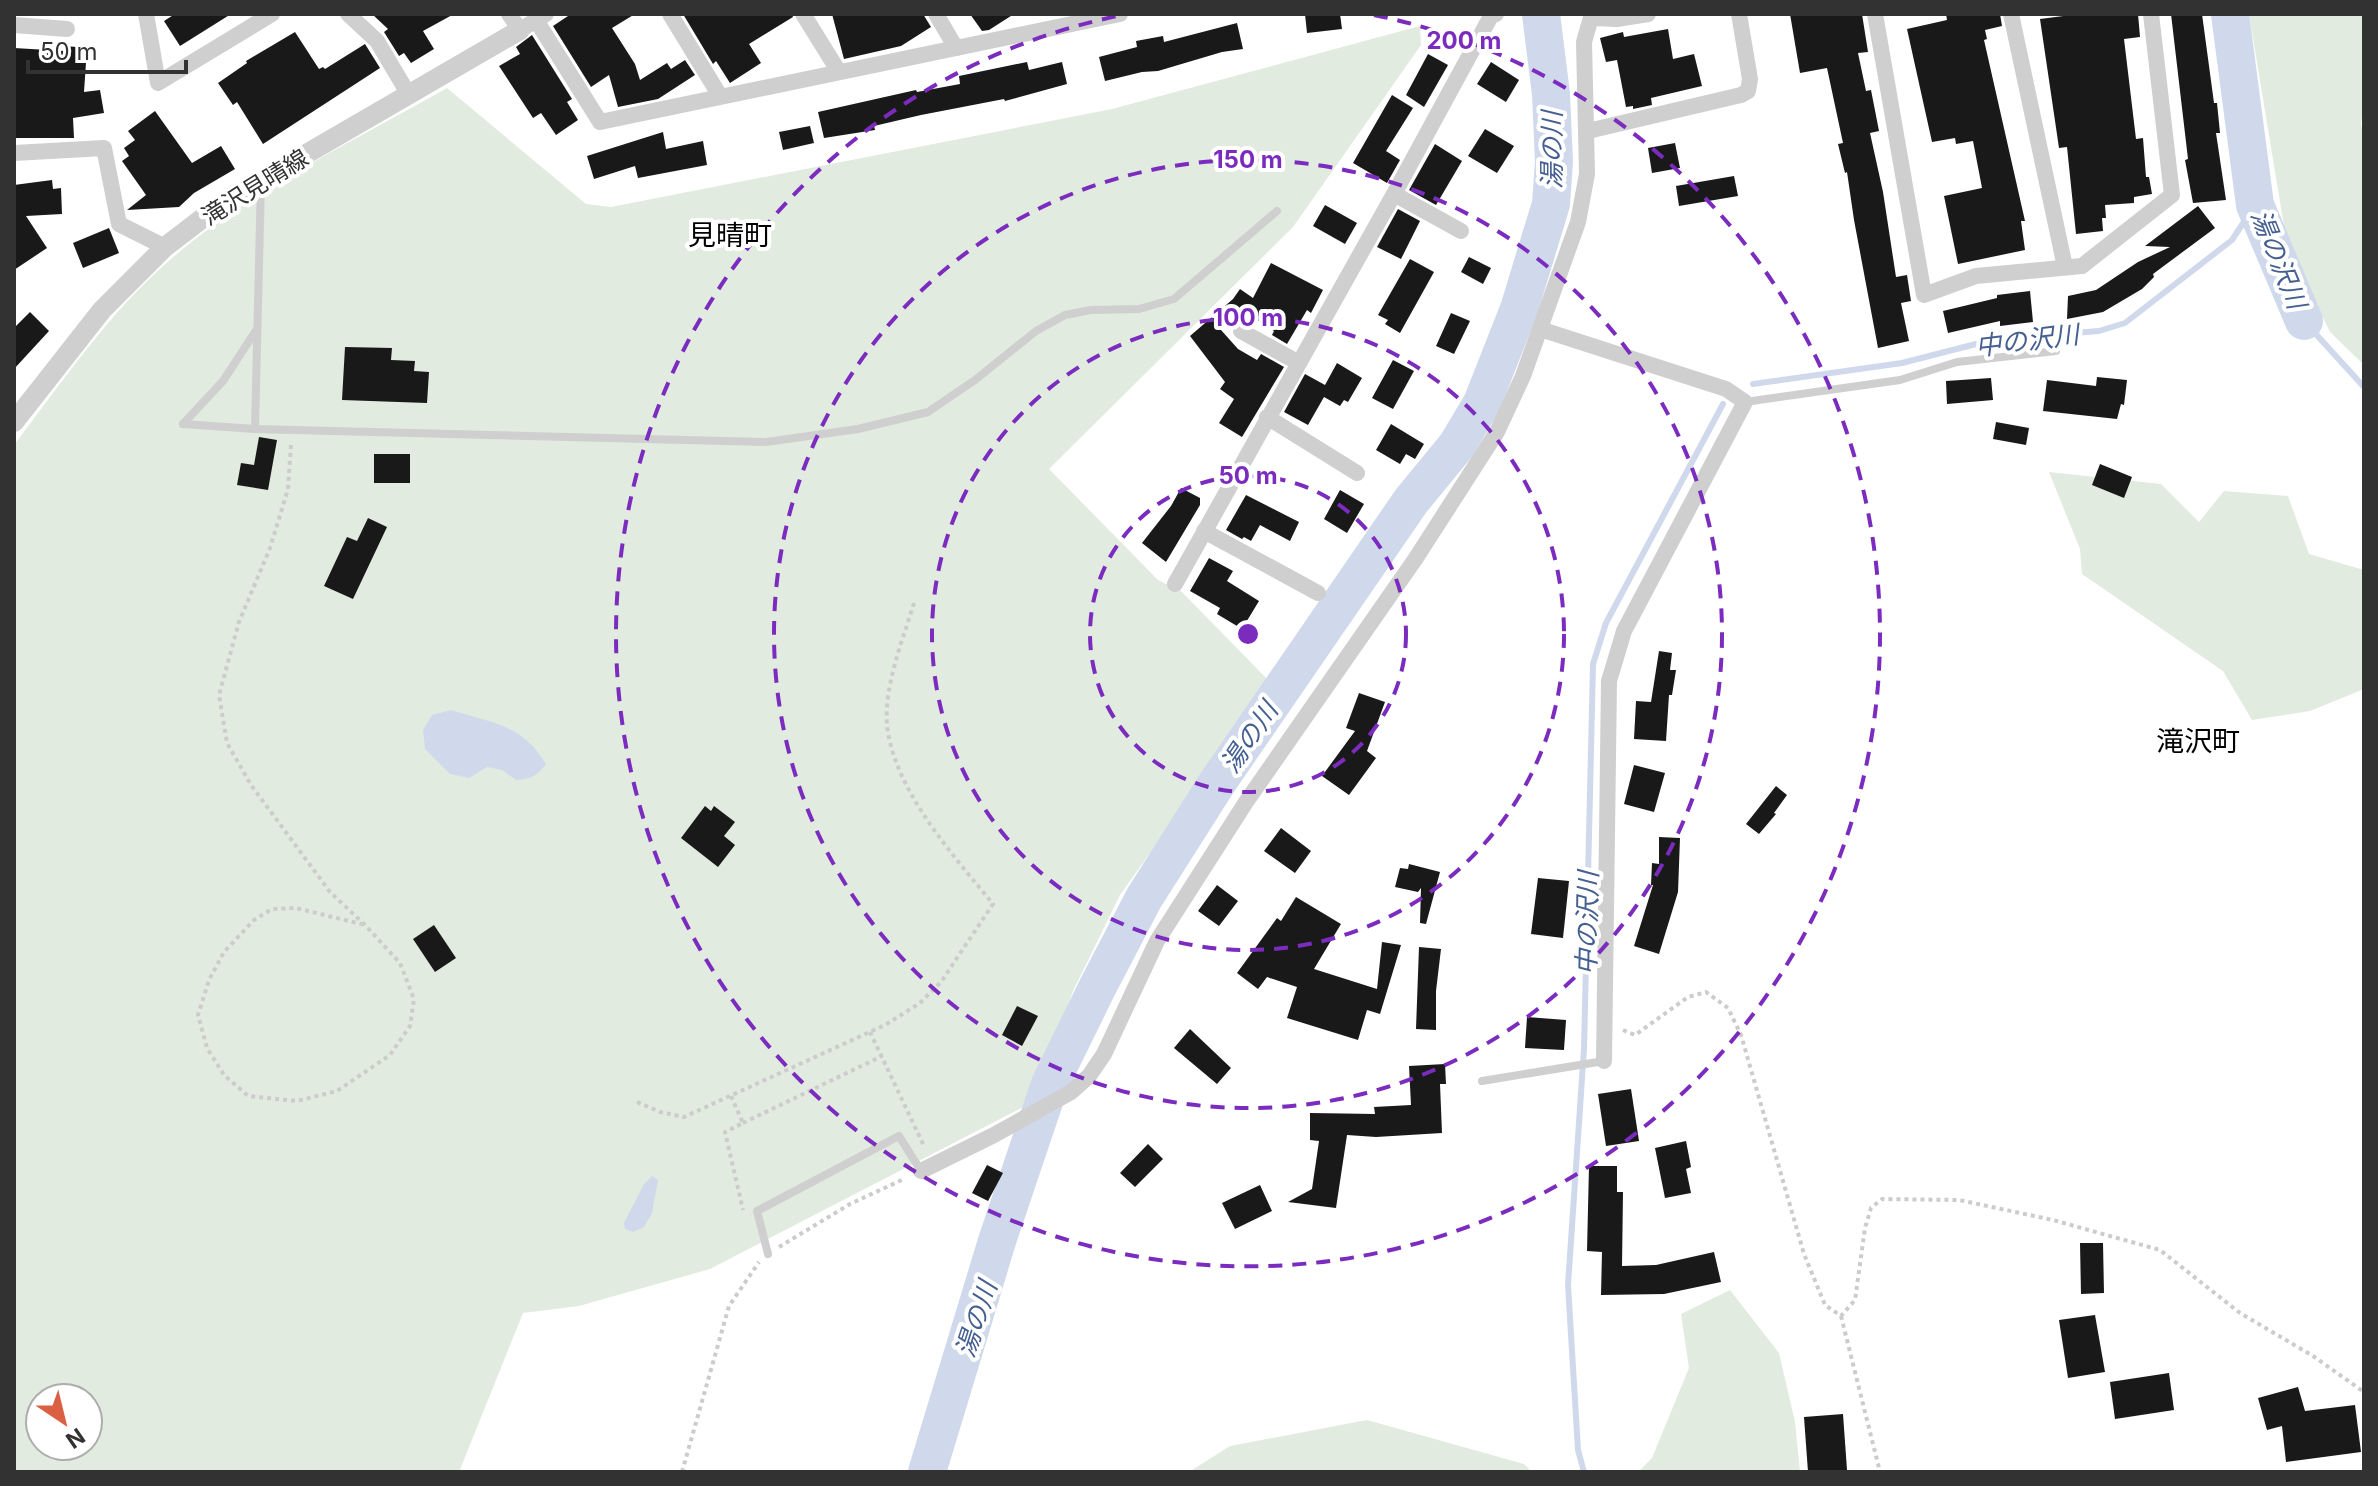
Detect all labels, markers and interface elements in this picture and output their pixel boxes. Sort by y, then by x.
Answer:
scale bar [28,24,186,74]
text: 200 m [1426,26,1502,55]
text: 50 m [40,37,98,66]
water label: 湯の川 [1536,108,1567,189]
street label: 滝沢見晴線 [196,143,314,231]
text: 150 m [1213,145,1283,174]
water label: 湯の沢川 [2245,205,2314,316]
district label: 見晴町 [688,218,772,252]
text: 100 m [1213,303,1283,332]
water label: 中の沢川 [1973,318,2083,362]
text: 50 m [1218,461,1278,490]
centre of rings [1234,620,1262,648]
water label: 湯の川 [1214,694,1285,778]
district label: 滝沢町 [2156,724,2240,758]
water label: 中の沢川 [1571,868,1603,975]
water label: 湯の川 [949,1274,1004,1361]
north arrow [24,1382,104,1462]
text: N [61,1423,90,1454]

